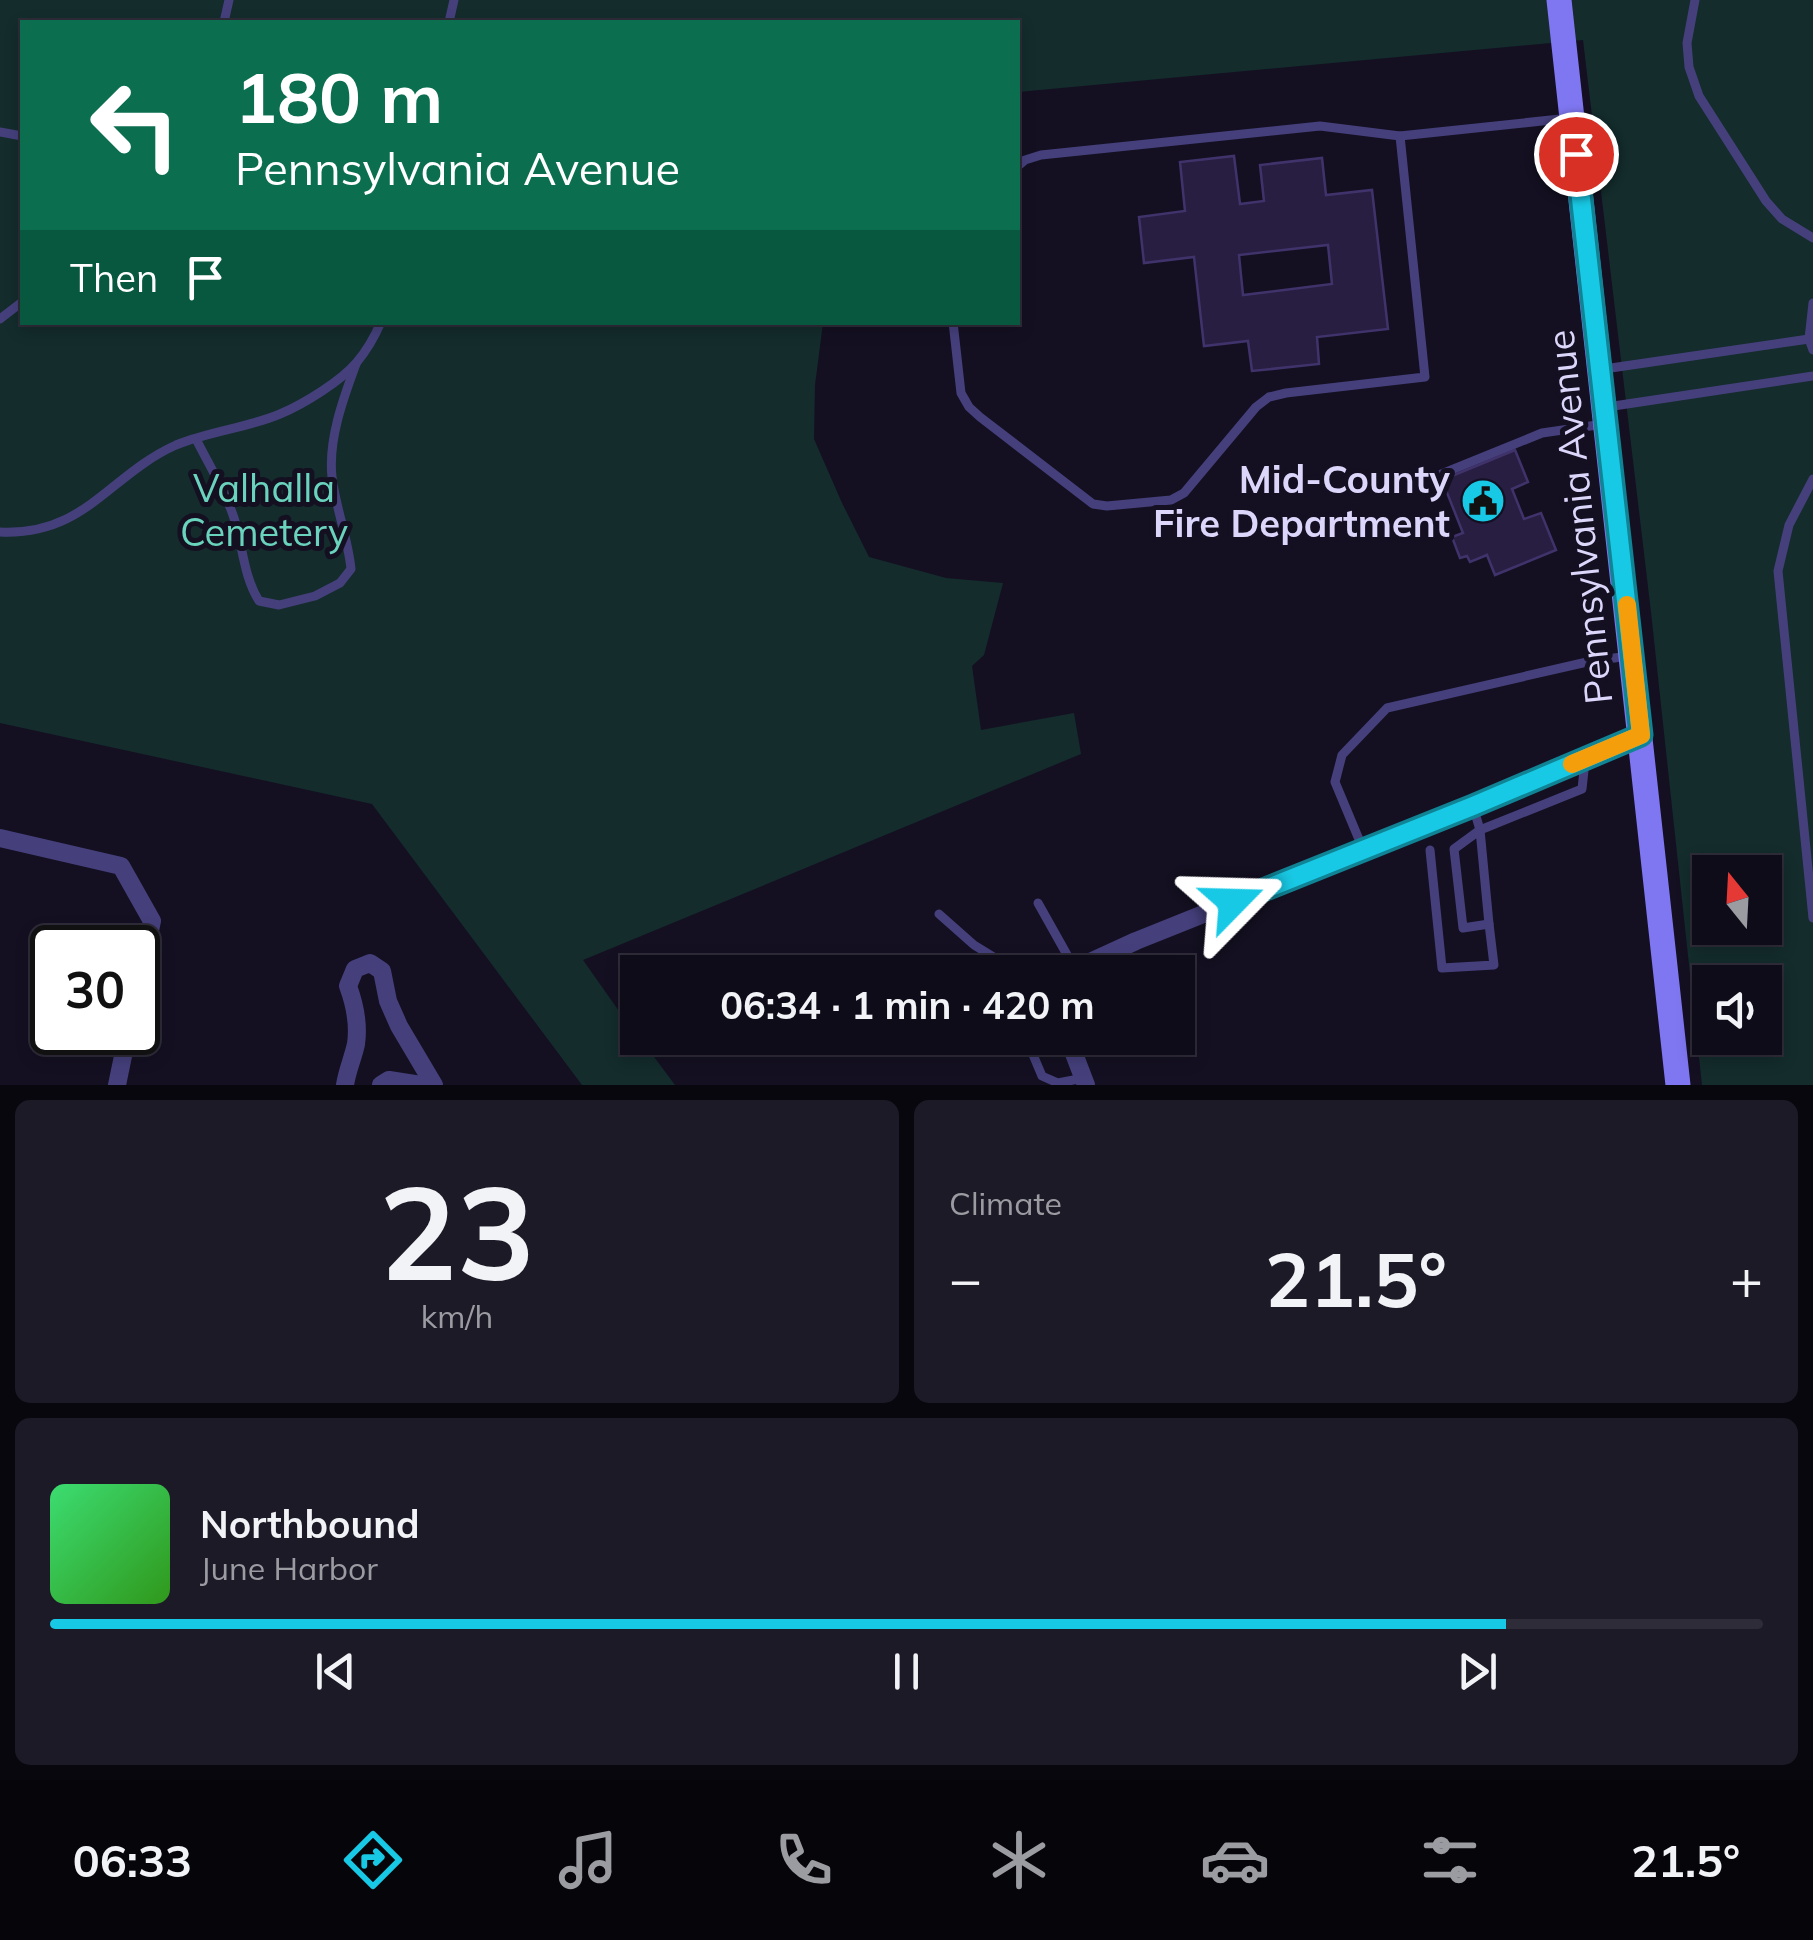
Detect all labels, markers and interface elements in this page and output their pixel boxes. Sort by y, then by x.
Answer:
text: 180 m [235,53,443,141]
icon: left [70,60,200,190]
pin [1534,112,1619,197]
icon: arrive [1549,127,1604,182]
text: Pennsylvania Avenue [235,140,680,196]
icon: arrive [178,250,233,305]
text: Then [70,254,158,302]
street label: Pennsylvania Avenue [1535,328,1623,706]
place label: Mid-County Fire Department [1153,455,1450,547]
park label: Valhalla Cemetery [180,464,348,556]
public building icon: Mid-County Fire Department [1460,478,1506,524]
position arrow [1181,850,1285,954]
north arrow [1692,855,1782,945]
map controls [1692,855,1782,1055]
speed limit sign: 30 [30,925,160,1055]
button: sound [1692,965,1782,1055]
text: 06:34 · 1 min · 420 m [720,981,1095,1029]
text: 23 [379,1149,535,1313]
text: Climate [949,1183,1062,1223]
text: 21.5° [1265,1232,1447,1326]
text: − [949,1244,982,1313]
text: + [1730,1244,1763,1313]
text: km/h [421,1296,493,1336]
text: Northbound [200,1500,420,1548]
text: June Harbor [200,1548,378,1588]
icon: previous [308,1644,363,1699]
icon: pause [879,1644,934,1699]
icon: next [1450,1644,1505,1699]
icon: directions [338,1825,408,1895]
icon: music [553,1825,623,1895]
icon: phone [769,1825,839,1895]
icon: climate [984,1825,1054,1895]
icon: car [1200,1825,1270,1895]
icon: filters [1415,1825,1485,1895]
text: 06:33 [73,1832,192,1888]
text: 21.5° [1631,1832,1740,1888]

